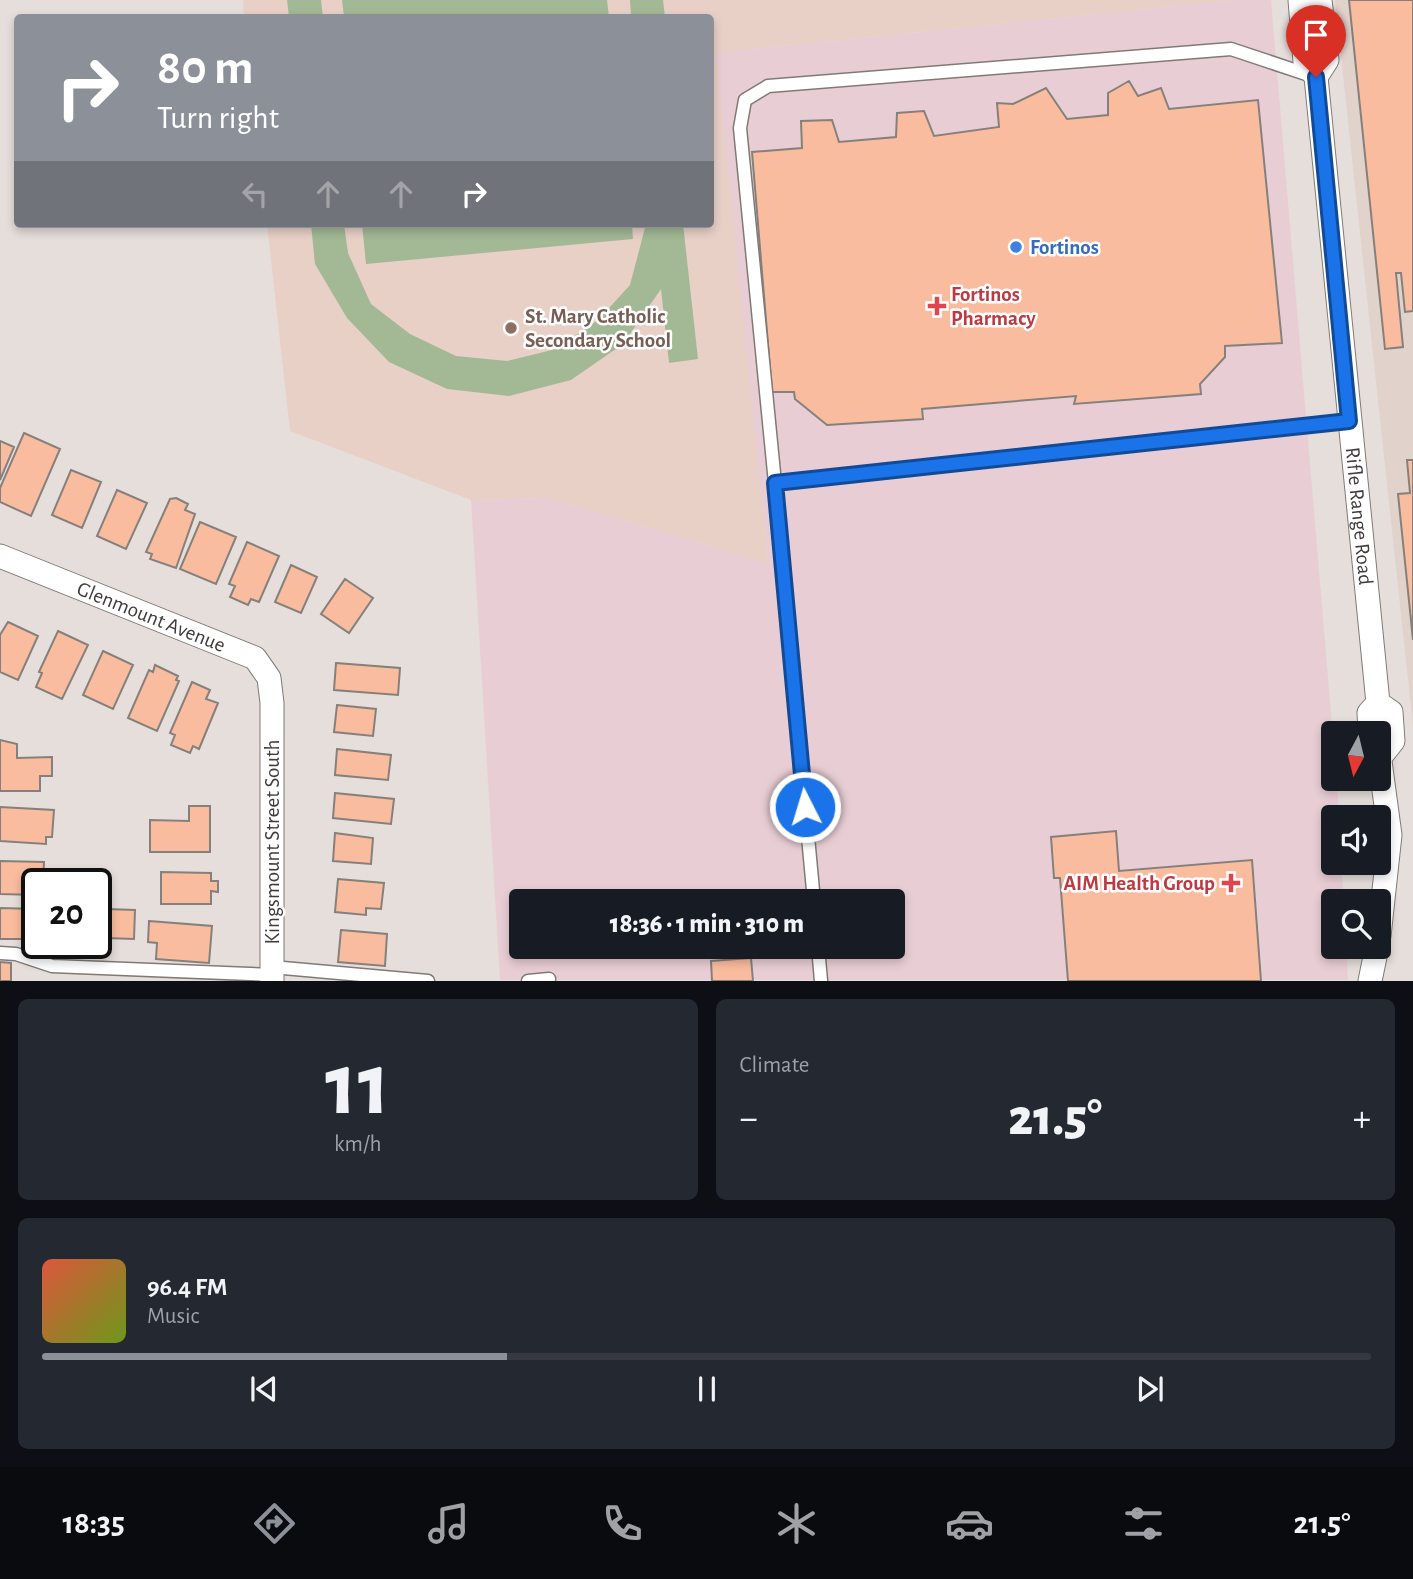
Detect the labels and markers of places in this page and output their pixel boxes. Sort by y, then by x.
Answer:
pin [1286,5,1346,77]
place label: Fortinos [1030,237,1099,258]
marker: Fortinos [1008,239,1024,255]
place label: Fortinos Pharmacy [951,284,1036,329]
marker: Fortinos Pharmacy [929,298,945,314]
place label: St. Mary Catholic Secondary School [525,306,671,351]
marker: St. Mary Catholic Secondary School [503,320,519,336]
place label: AIM Health Group [1063,873,1215,894]
marker: AIM Health Group [1221,873,1241,893]

